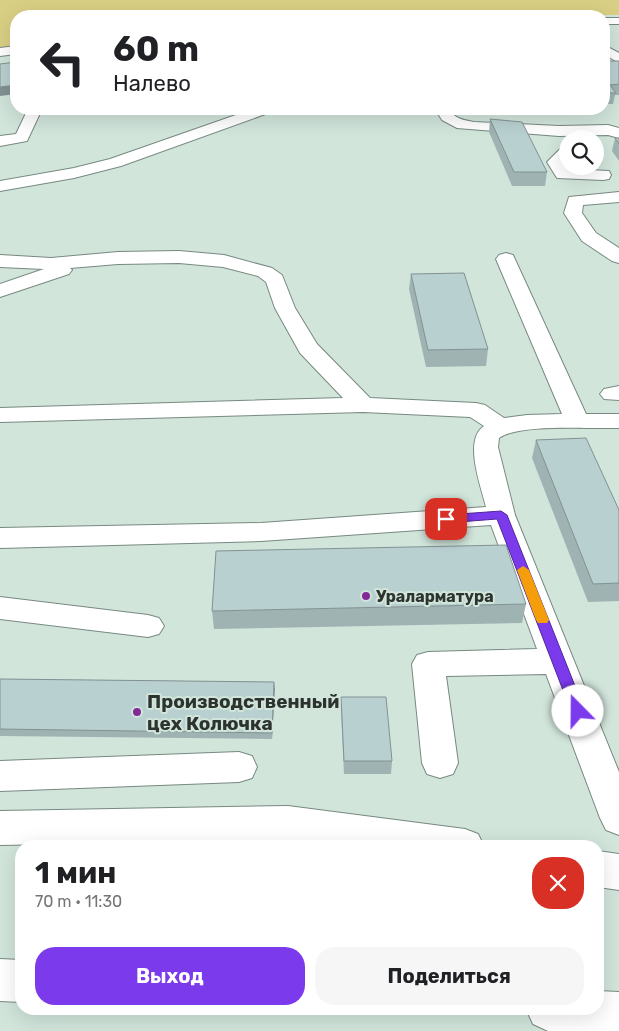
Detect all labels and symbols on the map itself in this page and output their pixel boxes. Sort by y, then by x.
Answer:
pin [425,498,467,540]
place label: Ураларматура [376,587,494,606]
marker: Ураларматура [360,590,372,602]
position arrow [551,684,603,736]
place label: Производственный цех Колючка [147,690,340,735]
marker: Производственный цех Колючка [131,706,143,718]

